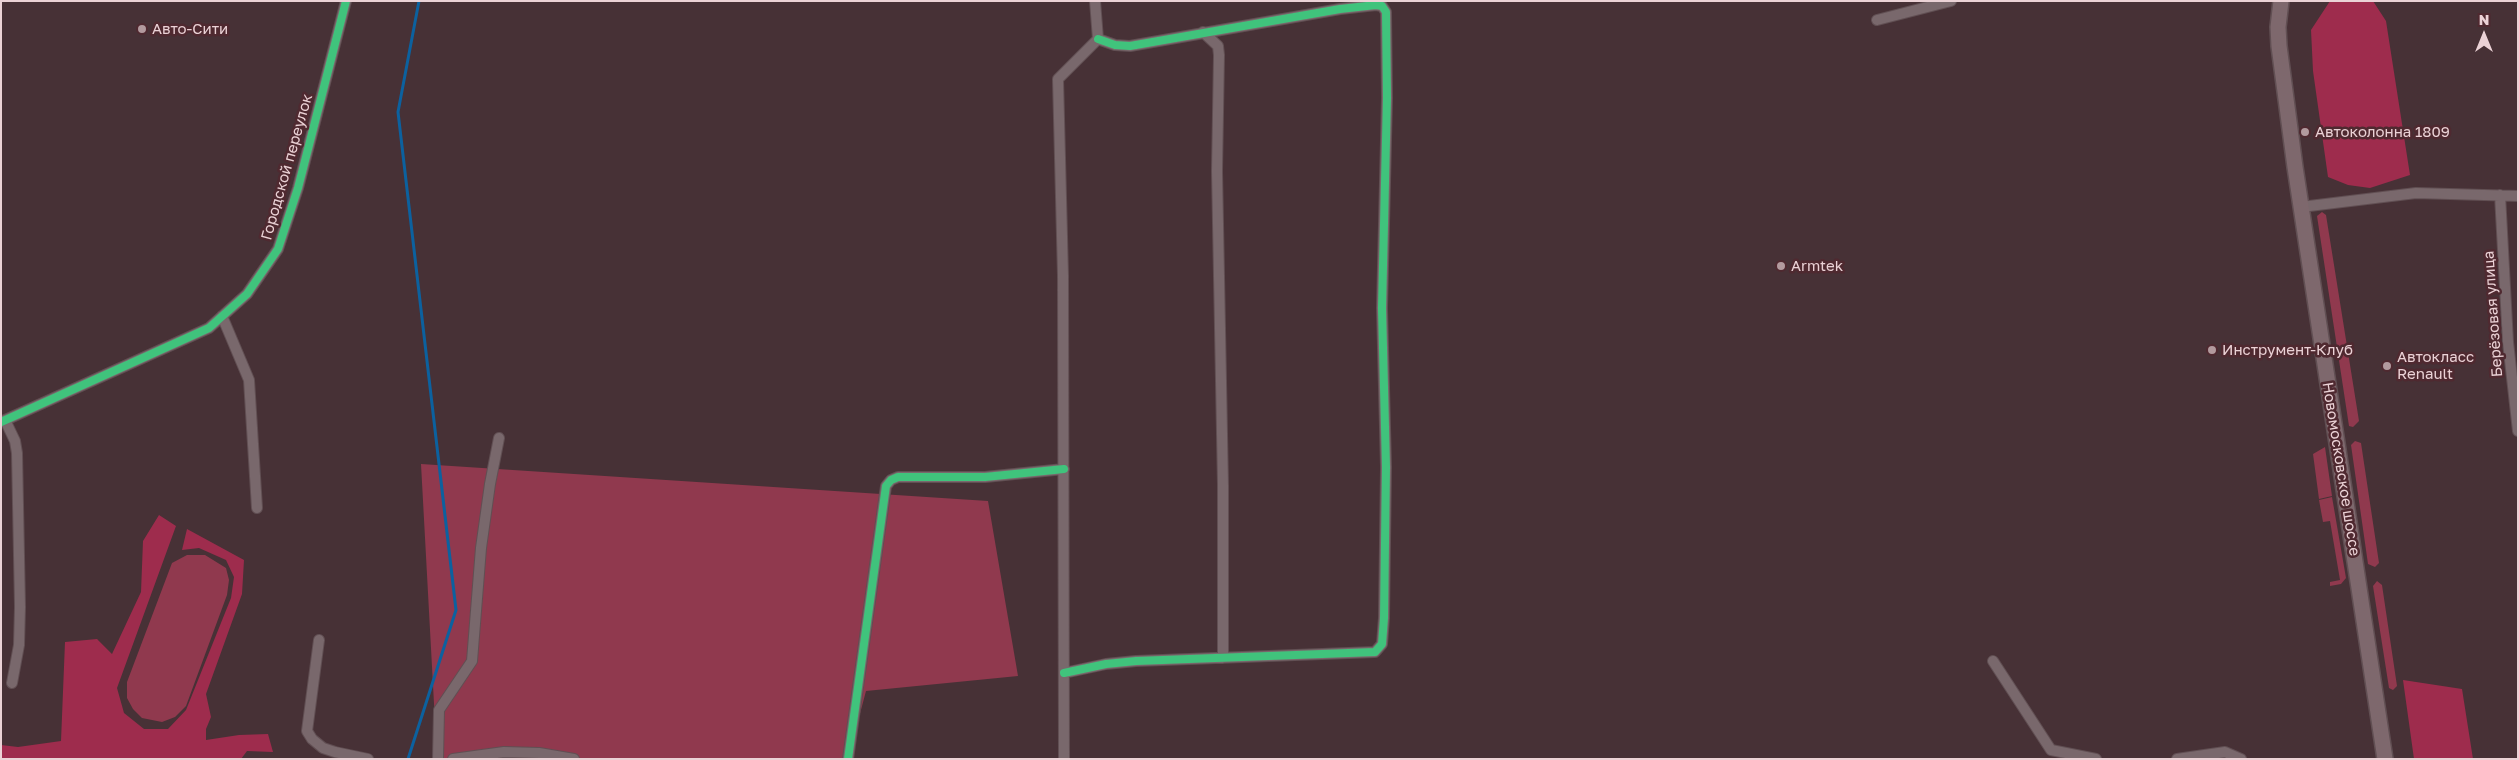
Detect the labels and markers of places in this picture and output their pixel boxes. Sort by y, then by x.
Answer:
place label: Авто-Сити [152,20,228,38]
marker: Авто-Сити [136,23,148,35]
place label: Автоколонна 1809 [2315,123,2450,141]
marker: Автоколонна 1809 [2299,126,2311,138]
place label: Armtek [1791,257,1843,275]
marker: Armtek [1775,260,1787,272]
place label: Инструмент-Клуб [2222,341,2353,359]
marker: Инструмент-Клуб [2206,344,2218,356]
place label: Автокласс Renault [2397,348,2474,383]
marker: Автокласс Renault [2381,360,2393,372]

